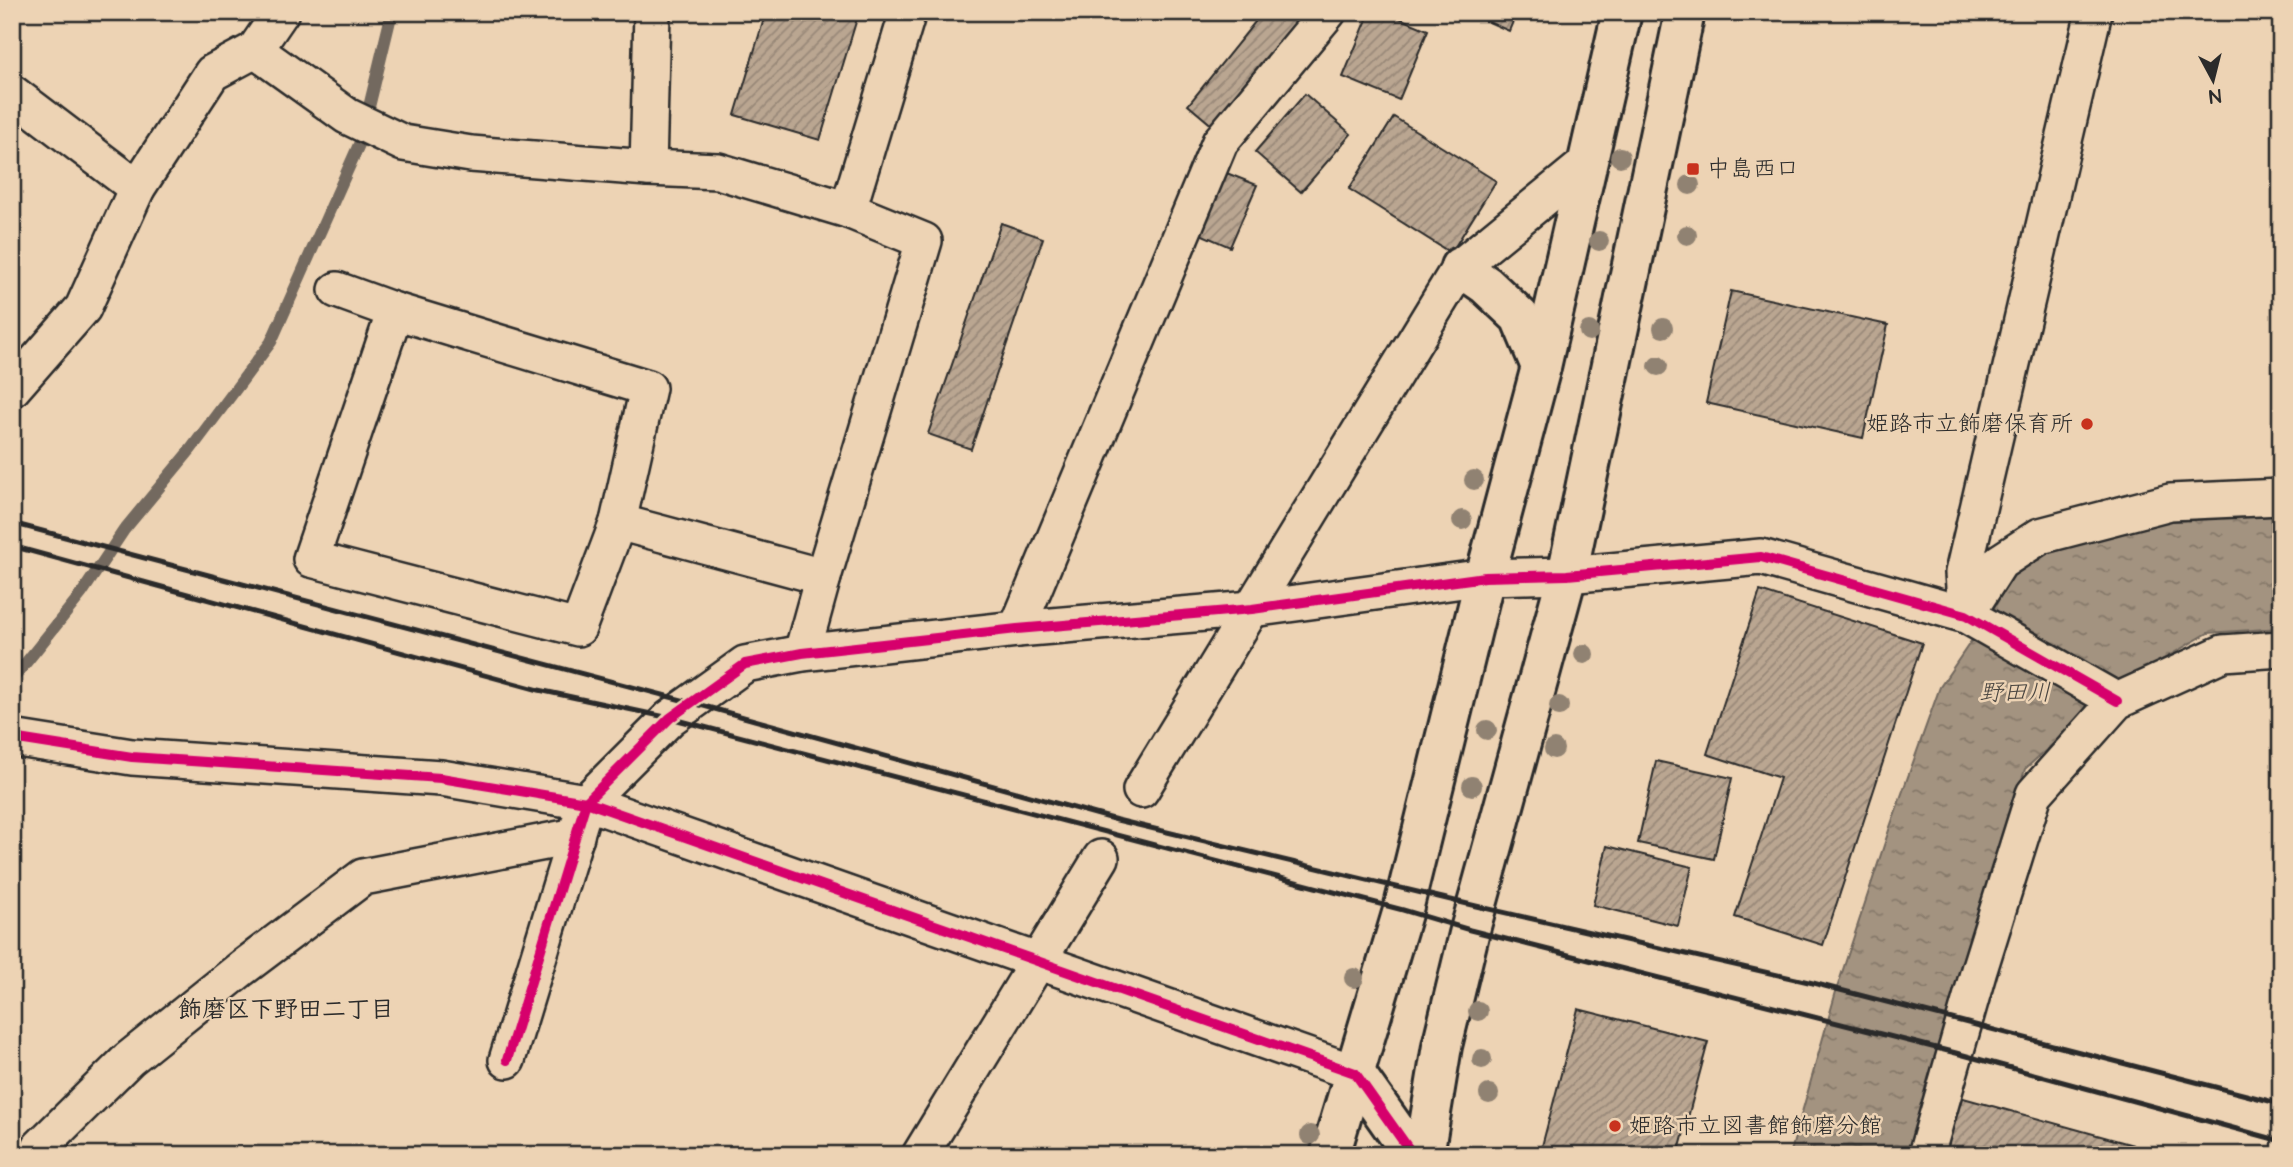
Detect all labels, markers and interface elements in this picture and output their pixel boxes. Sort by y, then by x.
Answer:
north arrow [2178,46,2248,116]
text: N [2207,81,2222,110]
place label: 中島西口 [1707,153,1799,185]
marker: 中島西口 [1685,161,1701,177]
place label: 姫路市立飾磨保育所 [1866,408,2073,440]
marker: 姫路市立飾磨保育所 [2079,416,2095,432]
water label: 野田川 [1979,676,2051,710]
district label: 飾磨区下野田二丁目 [178,993,394,1027]
place label: 姫路市立図書館飾磨分館 [1629,1110,1882,1142]
marker: 姫路市立図書館飾磨分館 [1607,1118,1623,1134]

